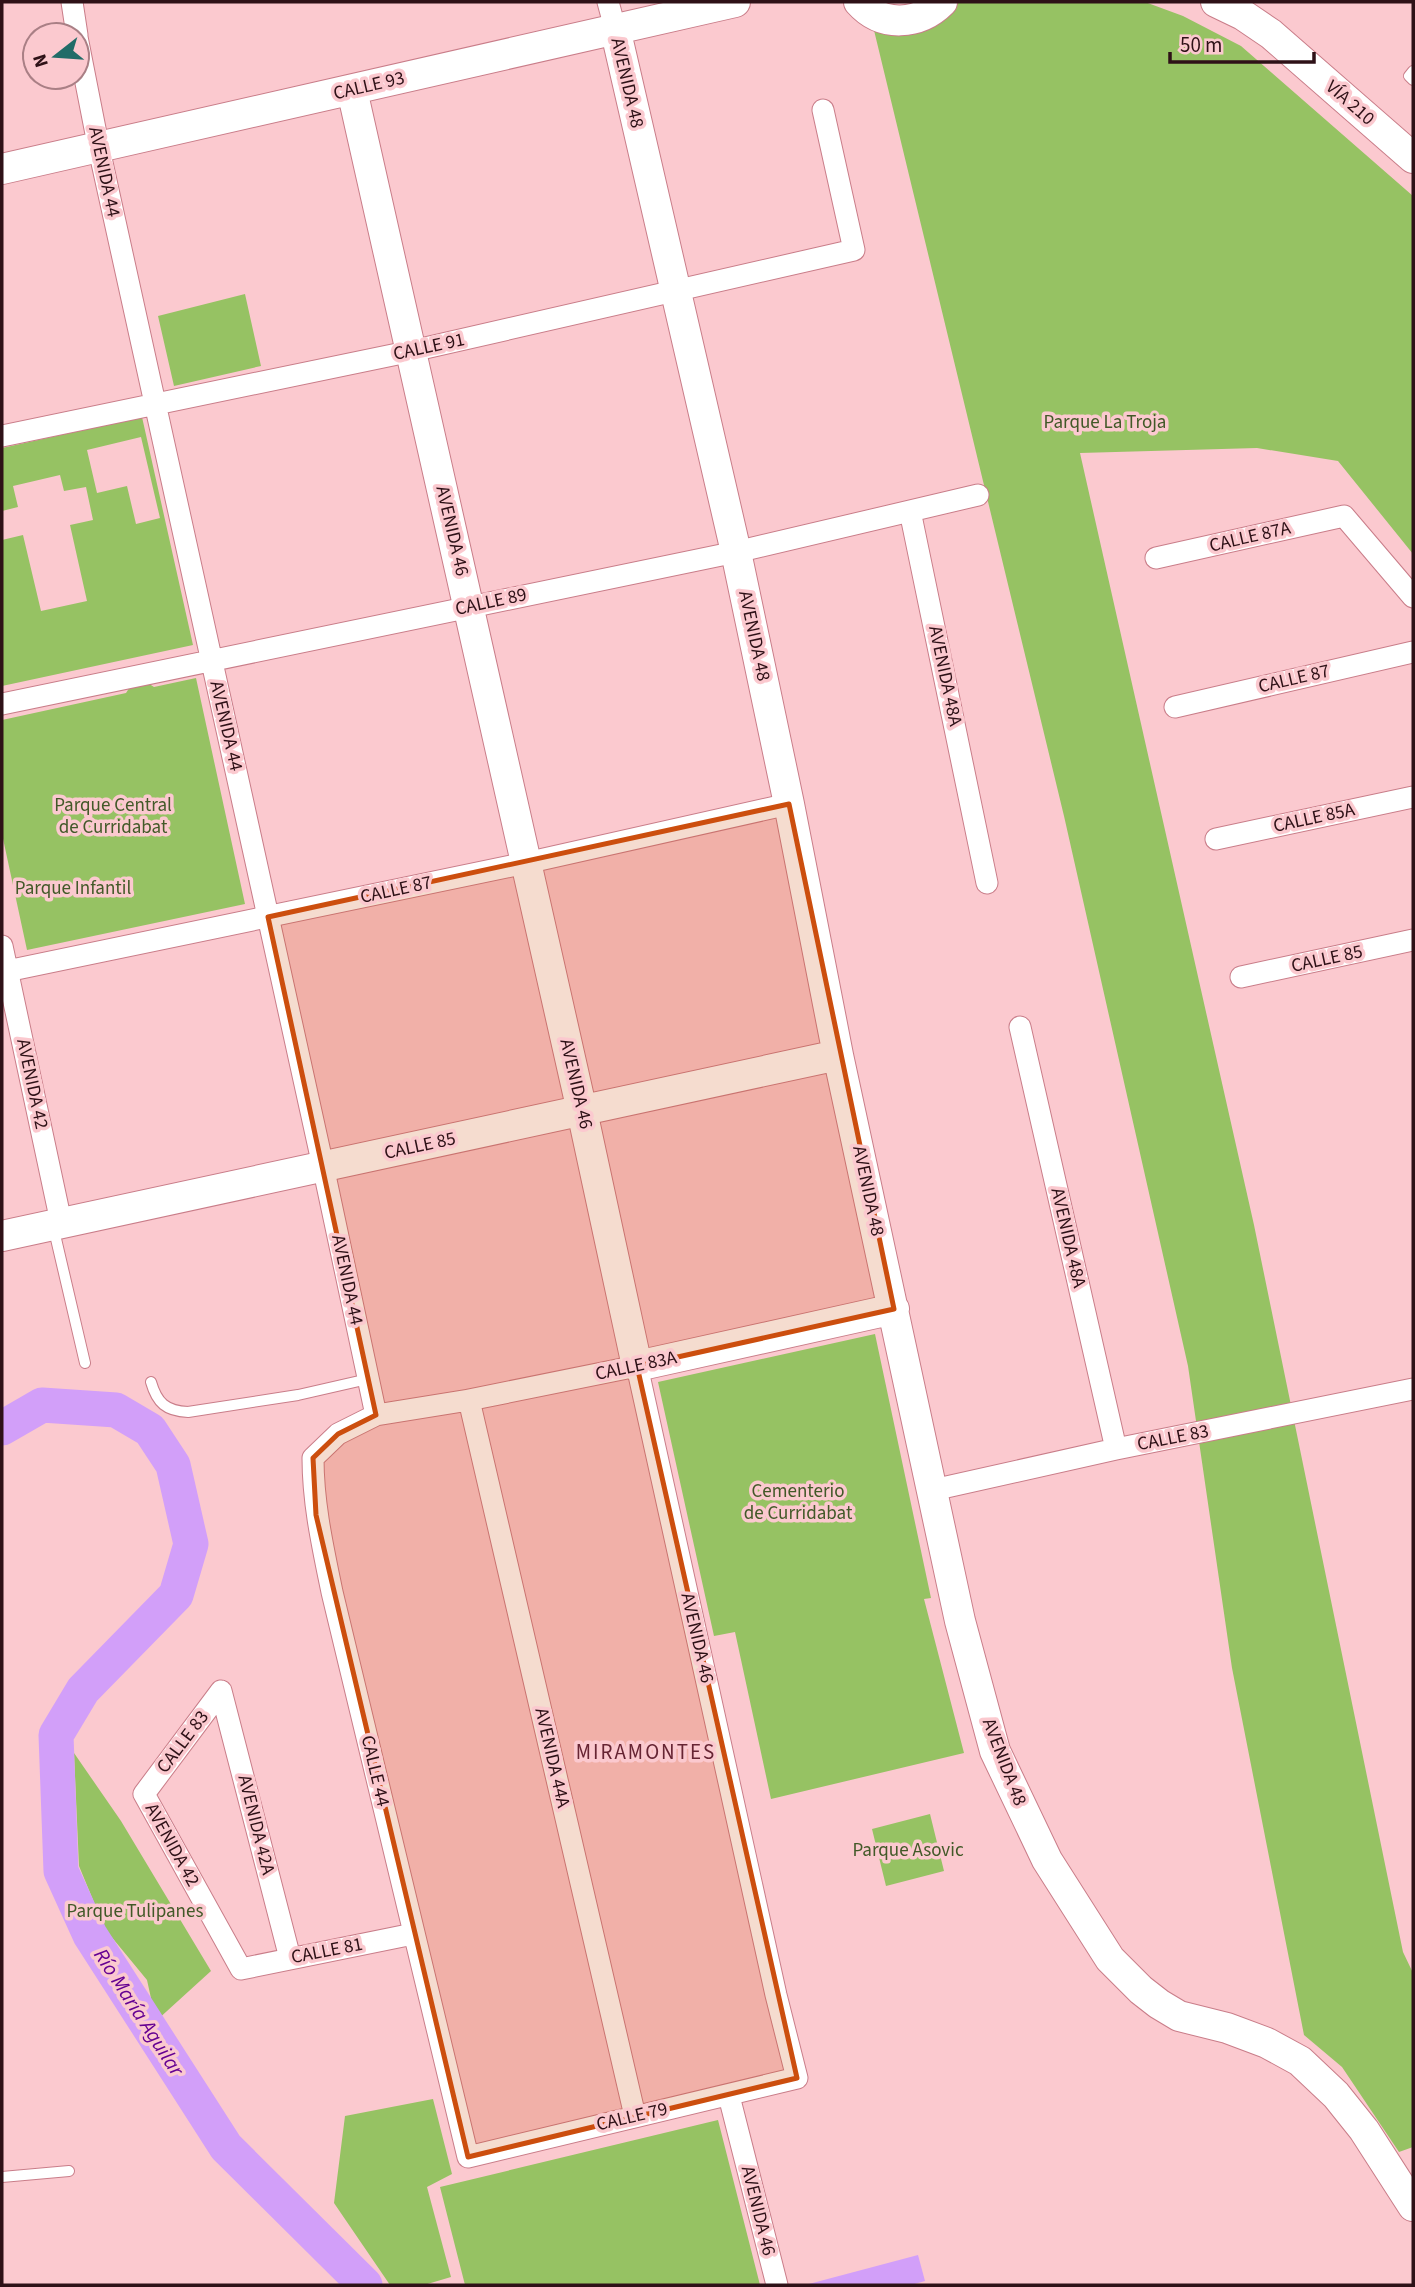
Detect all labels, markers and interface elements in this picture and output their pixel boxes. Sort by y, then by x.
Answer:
north arrow [21,21,91,91]
scale bar [1170,21,1314,65]
text: 50 m [1180,30,1222,60]
street label: AVENIDA 48 [604,35,650,131]
text: N [26,51,56,71]
street label: CALLE 93 [331,65,407,107]
street label: VÍA 210 [1320,74,1380,132]
street label: AVENIDA 44 [81,124,127,220]
street label: CALLE 91 [391,326,467,368]
park label: Parque La Troja [1044,409,1166,436]
street label: AVENIDA 46 [429,483,475,579]
street label: CALLE 87A [1207,514,1294,559]
street label: CALLE 89 [453,581,529,623]
street label: AVENIDA 48 [731,588,777,684]
street label: AVENIDA 48A [921,623,969,729]
street label: CALLE 87 [1256,658,1332,700]
street label: AVENIDA 44 [203,678,249,774]
park label: Parque Central de Curridabat [54,792,172,841]
street label: CALLE 85A [1271,796,1358,840]
street label: CALLE 87 [358,869,434,911]
park label: Parque Infantil [15,875,131,902]
street label: CALLE 85 [1289,938,1365,980]
street label: AVENIDA 42 [9,1036,55,1132]
street label: AVENIDA 46 [553,1036,599,1132]
street label: CALLE 85 [382,1125,458,1167]
street label: AVENIDA 48 [845,1143,891,1239]
street label: AVENIDA 48A [1043,1185,1093,1291]
street label: AVENIDA 44 [324,1232,370,1328]
street label: CALLE 83A [593,1344,680,1388]
street label: CALLE 83 [1135,1418,1211,1458]
park label: Cementerio de Curridabat [744,1478,853,1527]
street label: AVENIDA 46 [674,1590,720,1686]
street label: CALLE 83 [150,1705,216,1779]
street label: AVENIDA 44A [527,1705,577,1811]
street label: AVENIDA 48 [975,1714,1033,1810]
street label: CALLE 44 [354,1733,396,1809]
district label: MIRAMONTES [576,1737,716,1767]
street label: AVENIDA 42A [231,1772,282,1878]
street label: AVENIDA 42 [138,1798,206,1892]
park label: Parque Asovic [852,1837,964,1864]
park label: Parque Tulipanes [67,1898,203,1925]
street label: CALLE 81 [289,1931,365,1971]
water label: Río María Aguilar [86,1942,192,2082]
street label: CALLE 79 [594,2096,670,2138]
street label: AVENIDA 46 [734,2163,782,2259]

